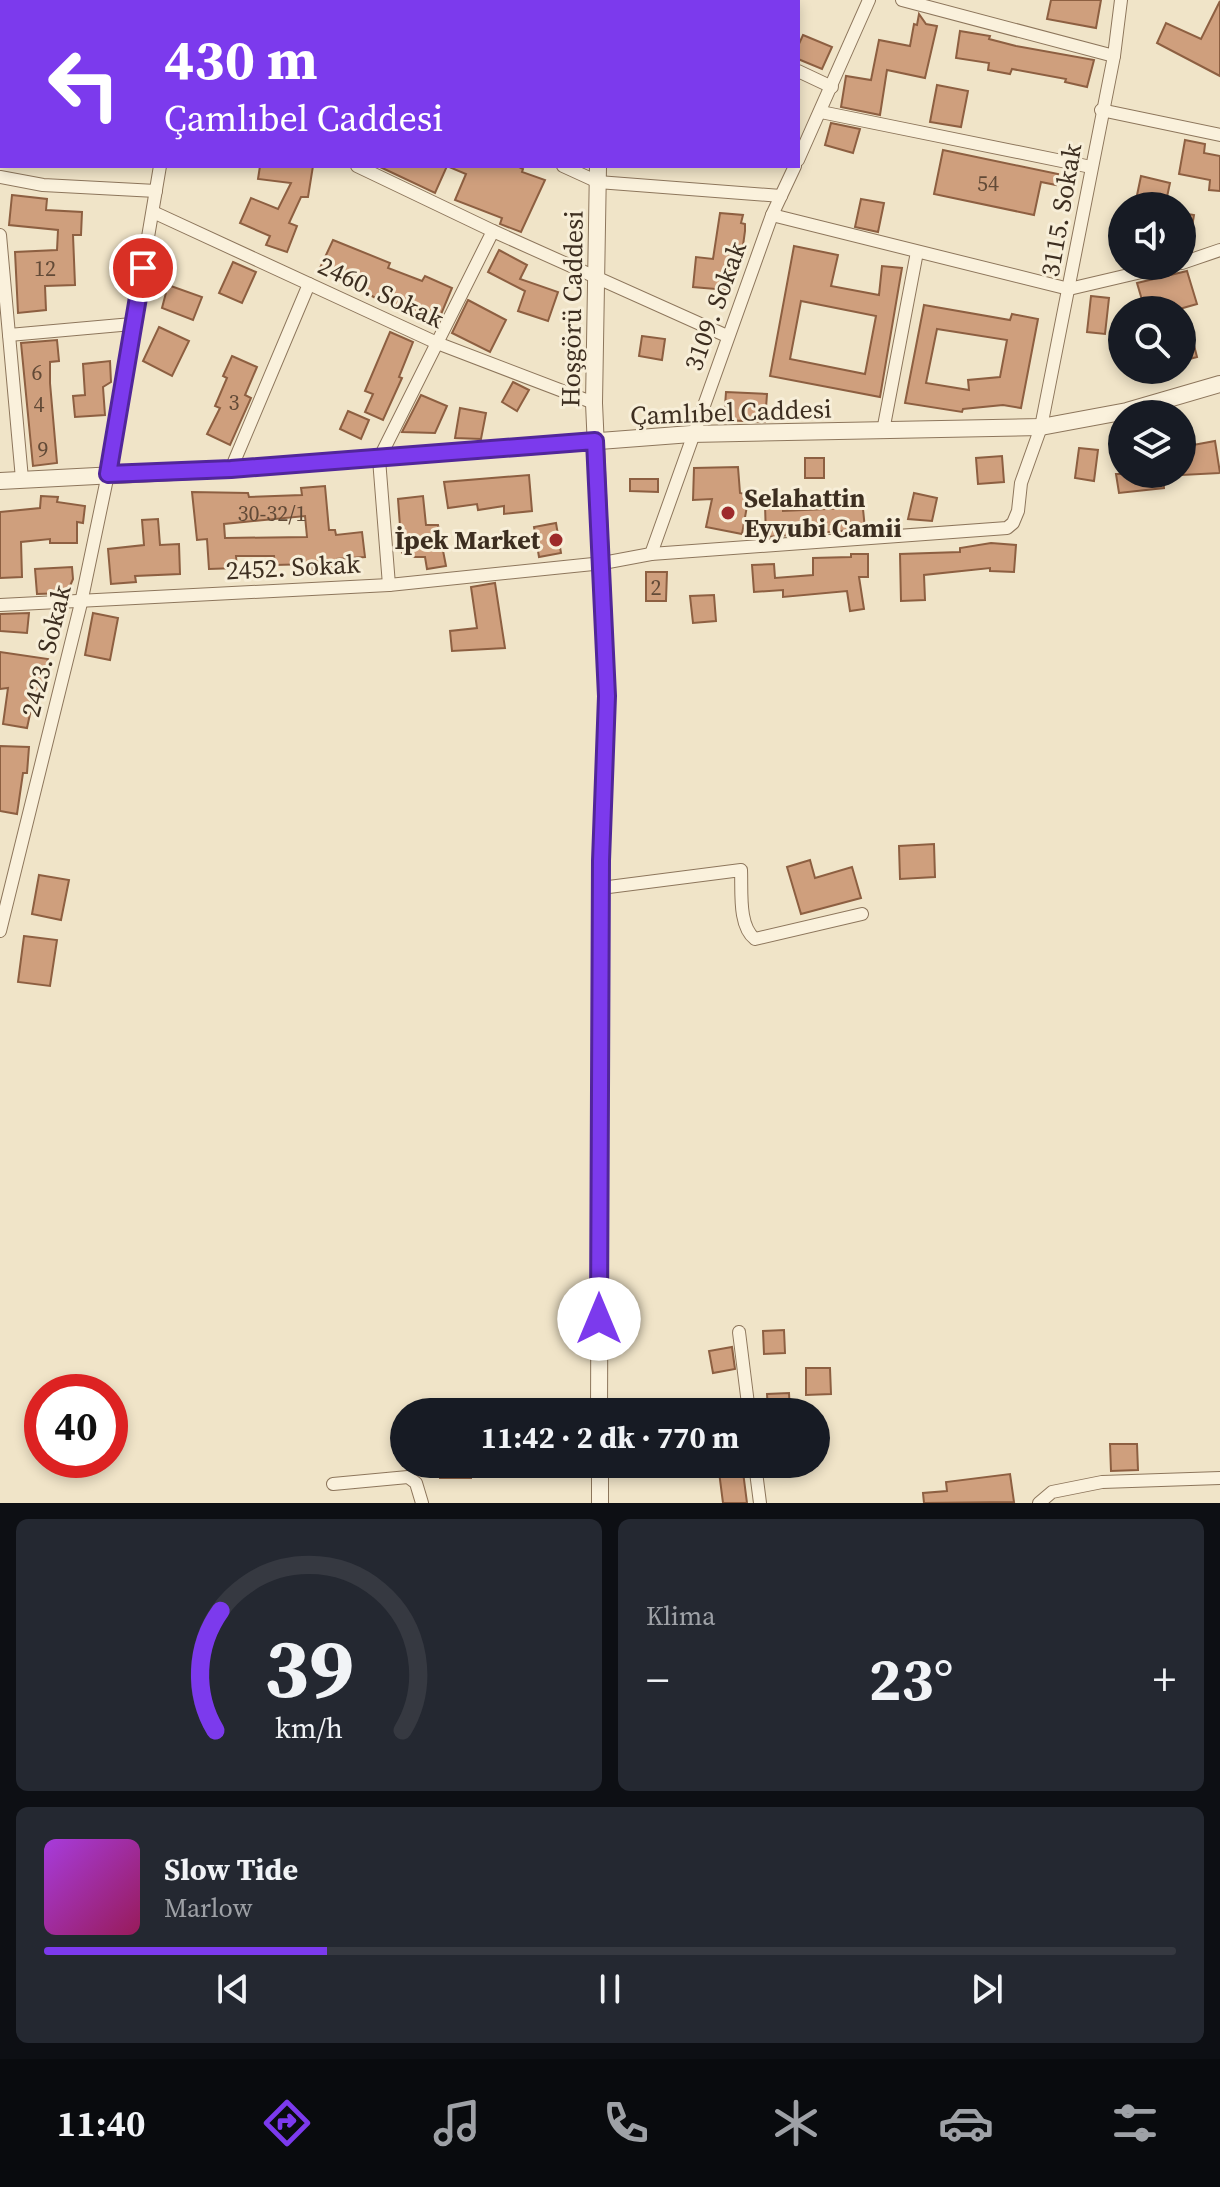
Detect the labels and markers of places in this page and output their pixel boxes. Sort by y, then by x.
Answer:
pin [109,234,177,302]
place label: Selahattin Eyyubi Camii [744,480,902,546]
marker: Selahattin Eyyubi Camii [719,504,737,522]
place label: İpek Market [395,522,541,558]
marker: İpek Market [547,531,565,549]

